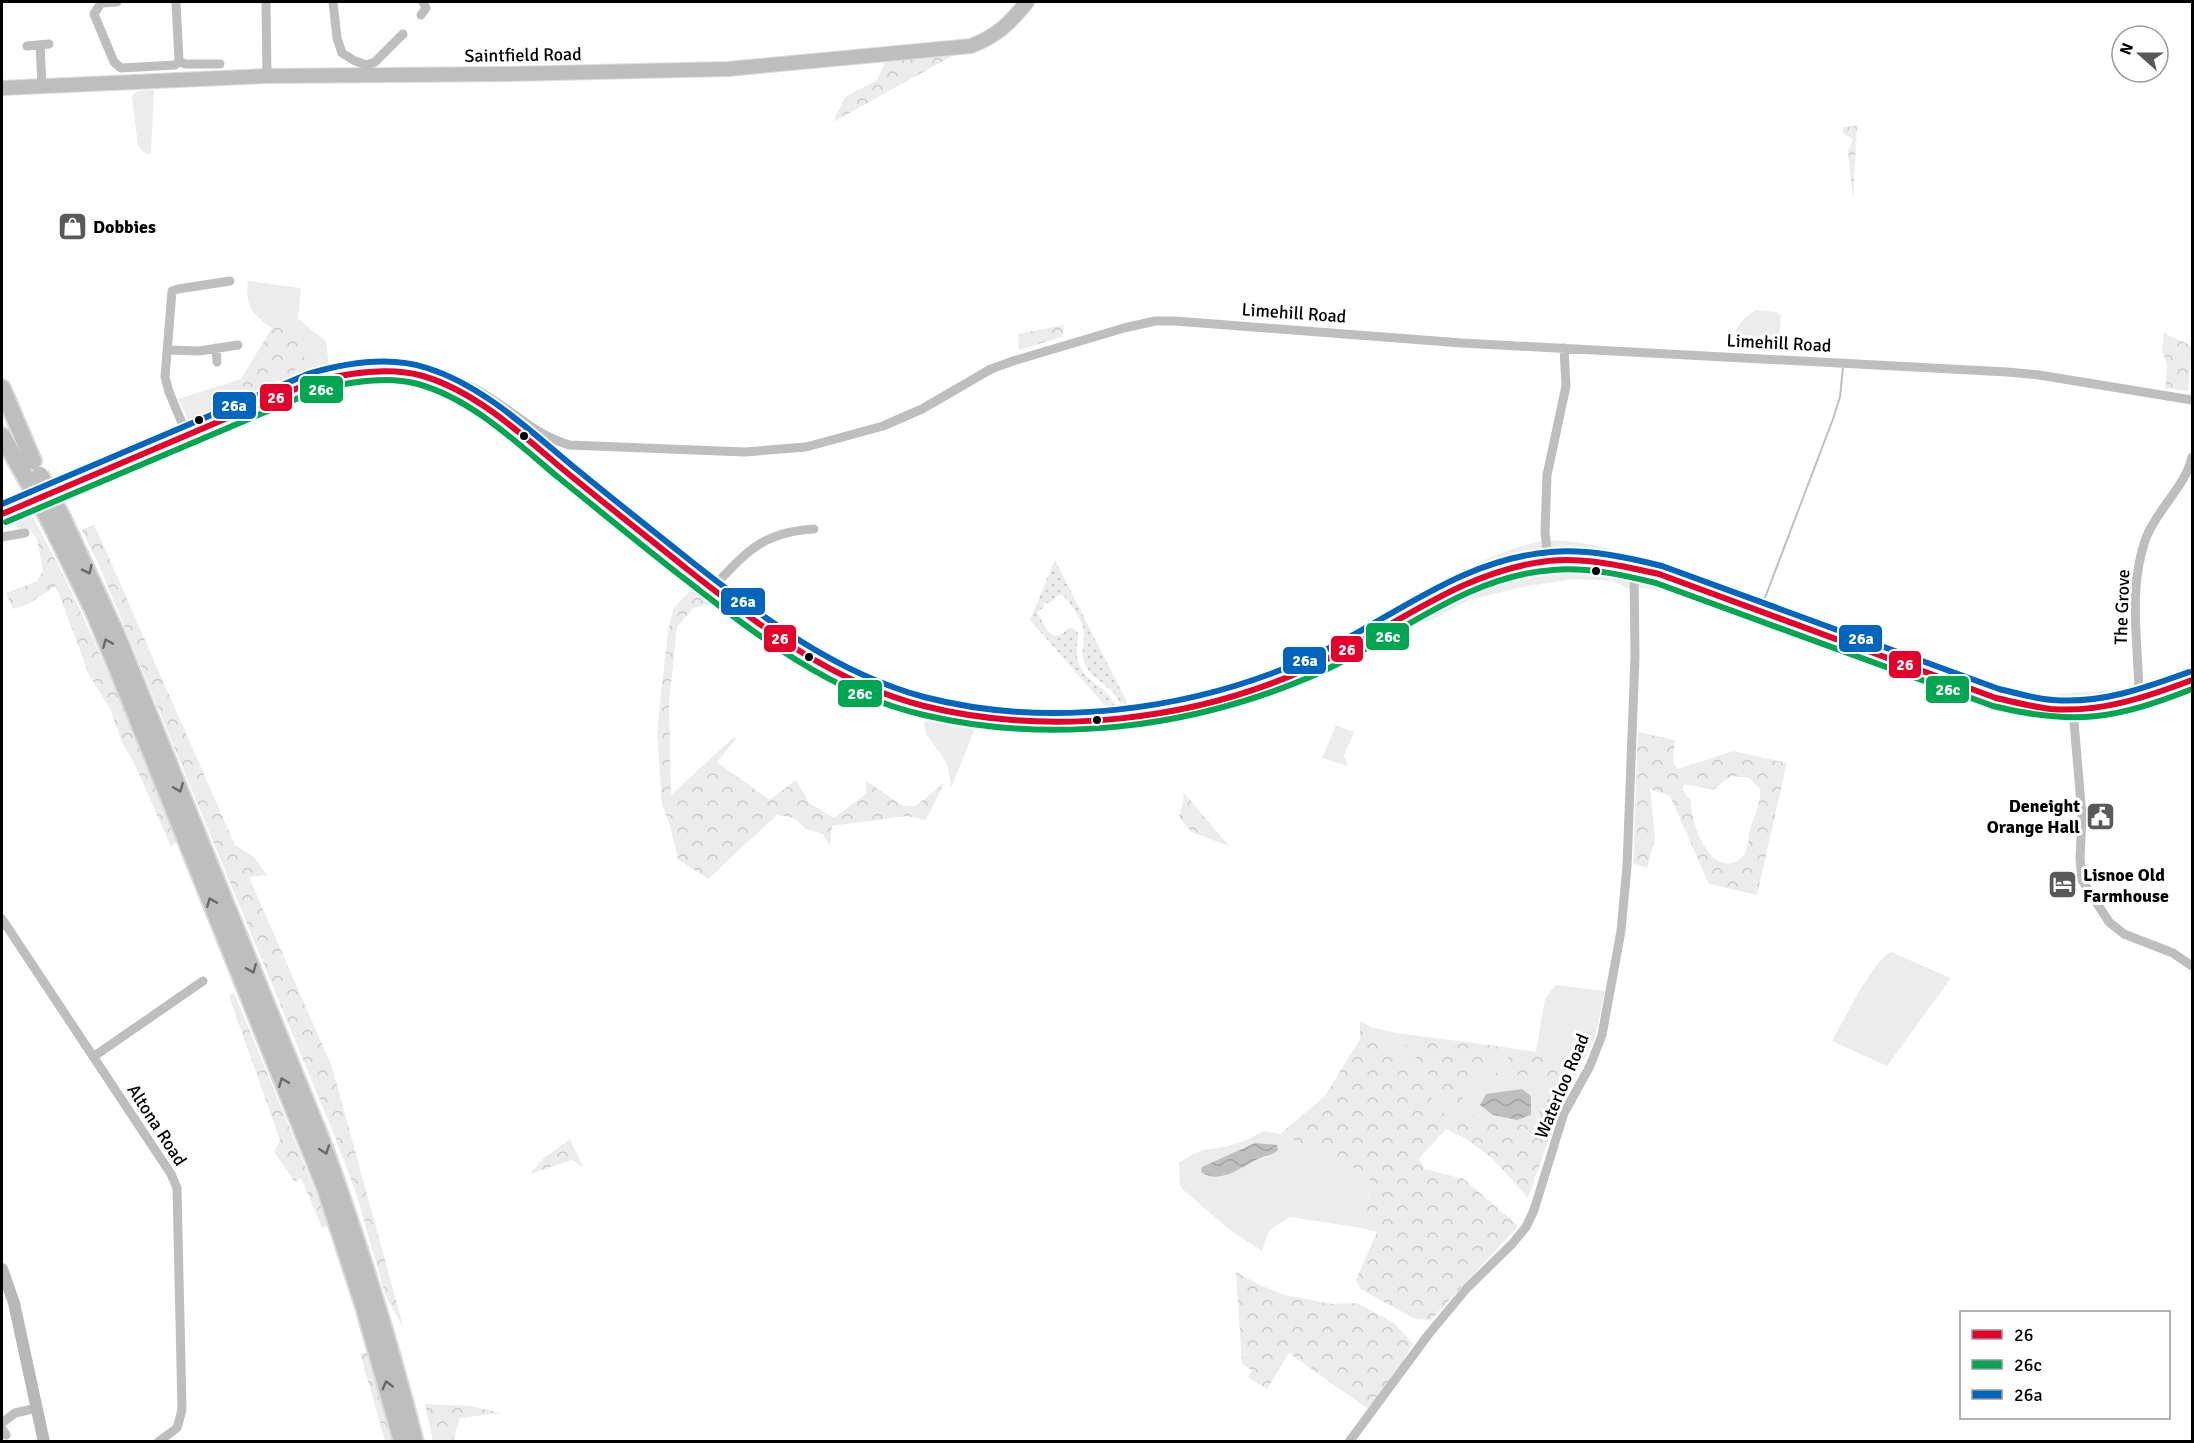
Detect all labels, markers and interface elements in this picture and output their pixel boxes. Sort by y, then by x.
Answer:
north arrow [2110,24,2170,84]
text: N [2116,40,2138,58]
street label: Saintfield Road [464,43,582,67]
shop icon: Dobbies [56,211,88,243]
place label: Dobbies [93,216,156,238]
street label: Limehill Road [1241,298,1347,328]
street label: Limehill Road [1726,329,1832,357]
line badge: 26c [299,375,344,404]
text: 26c [309,380,334,400]
line badge: 26 [259,383,293,412]
text: 26 [267,388,285,408]
line badge: 26a [212,391,257,420]
text: 26a [221,396,247,416]
unlabelled marker [193,414,205,426]
unlabelled marker [518,430,530,442]
one-way arrow [80,563,92,574]
unlabelled marker [1590,565,1602,577]
street label: The Grove [2110,569,2134,645]
line badge: 26a [720,587,766,616]
text: 26a [730,592,756,612]
line badge: 26c [1365,622,1410,651]
line badge: 26 [763,624,797,653]
line badge: 26a [1838,624,1883,653]
text: 26c [1376,627,1401,647]
text: 26 [771,629,789,649]
text: 26a [1848,629,1874,649]
line badge: 26 [1330,635,1364,663]
one-way arrow [102,639,114,650]
text: 26 [1338,640,1356,660]
line badge: 26a [1282,646,1327,675]
line badge: 26 [1888,650,1922,679]
unlabelled marker [803,651,815,663]
text: 26a [1292,651,1318,671]
text: 26 [1896,655,1914,675]
line badge: 26c [1925,675,1970,704]
line badge: 26c [837,679,883,708]
text: 26c [1936,680,1961,700]
text: 26c [848,684,873,704]
unlabelled marker [1091,714,1103,726]
one-way arrow [172,782,184,793]
place label: Deneight Orange Hall [1987,795,2080,838]
public building icon: Deneight Orange Hall [2085,800,2117,832]
place label: Lisnoe Old Farmhouse [2083,864,2169,907]
hotel icon: Lisnoe Old Farmhouse [2046,869,2078,901]
one-way arrow [206,897,218,908]
one-way arrow [245,963,257,974]
street label: Waterloo Road [1530,1030,1594,1142]
one-way arrow [278,1077,290,1088]
street label: Altona Road [123,1080,191,1170]
one-way arrow [317,1144,330,1155]
legend [1960,1311,2170,1419]
text: 26 [2014,1324,2033,1346]
text: 26c [2014,1354,2042,1376]
one-way arrow [382,1380,394,1391]
text: 26a [2014,1384,2043,1406]

